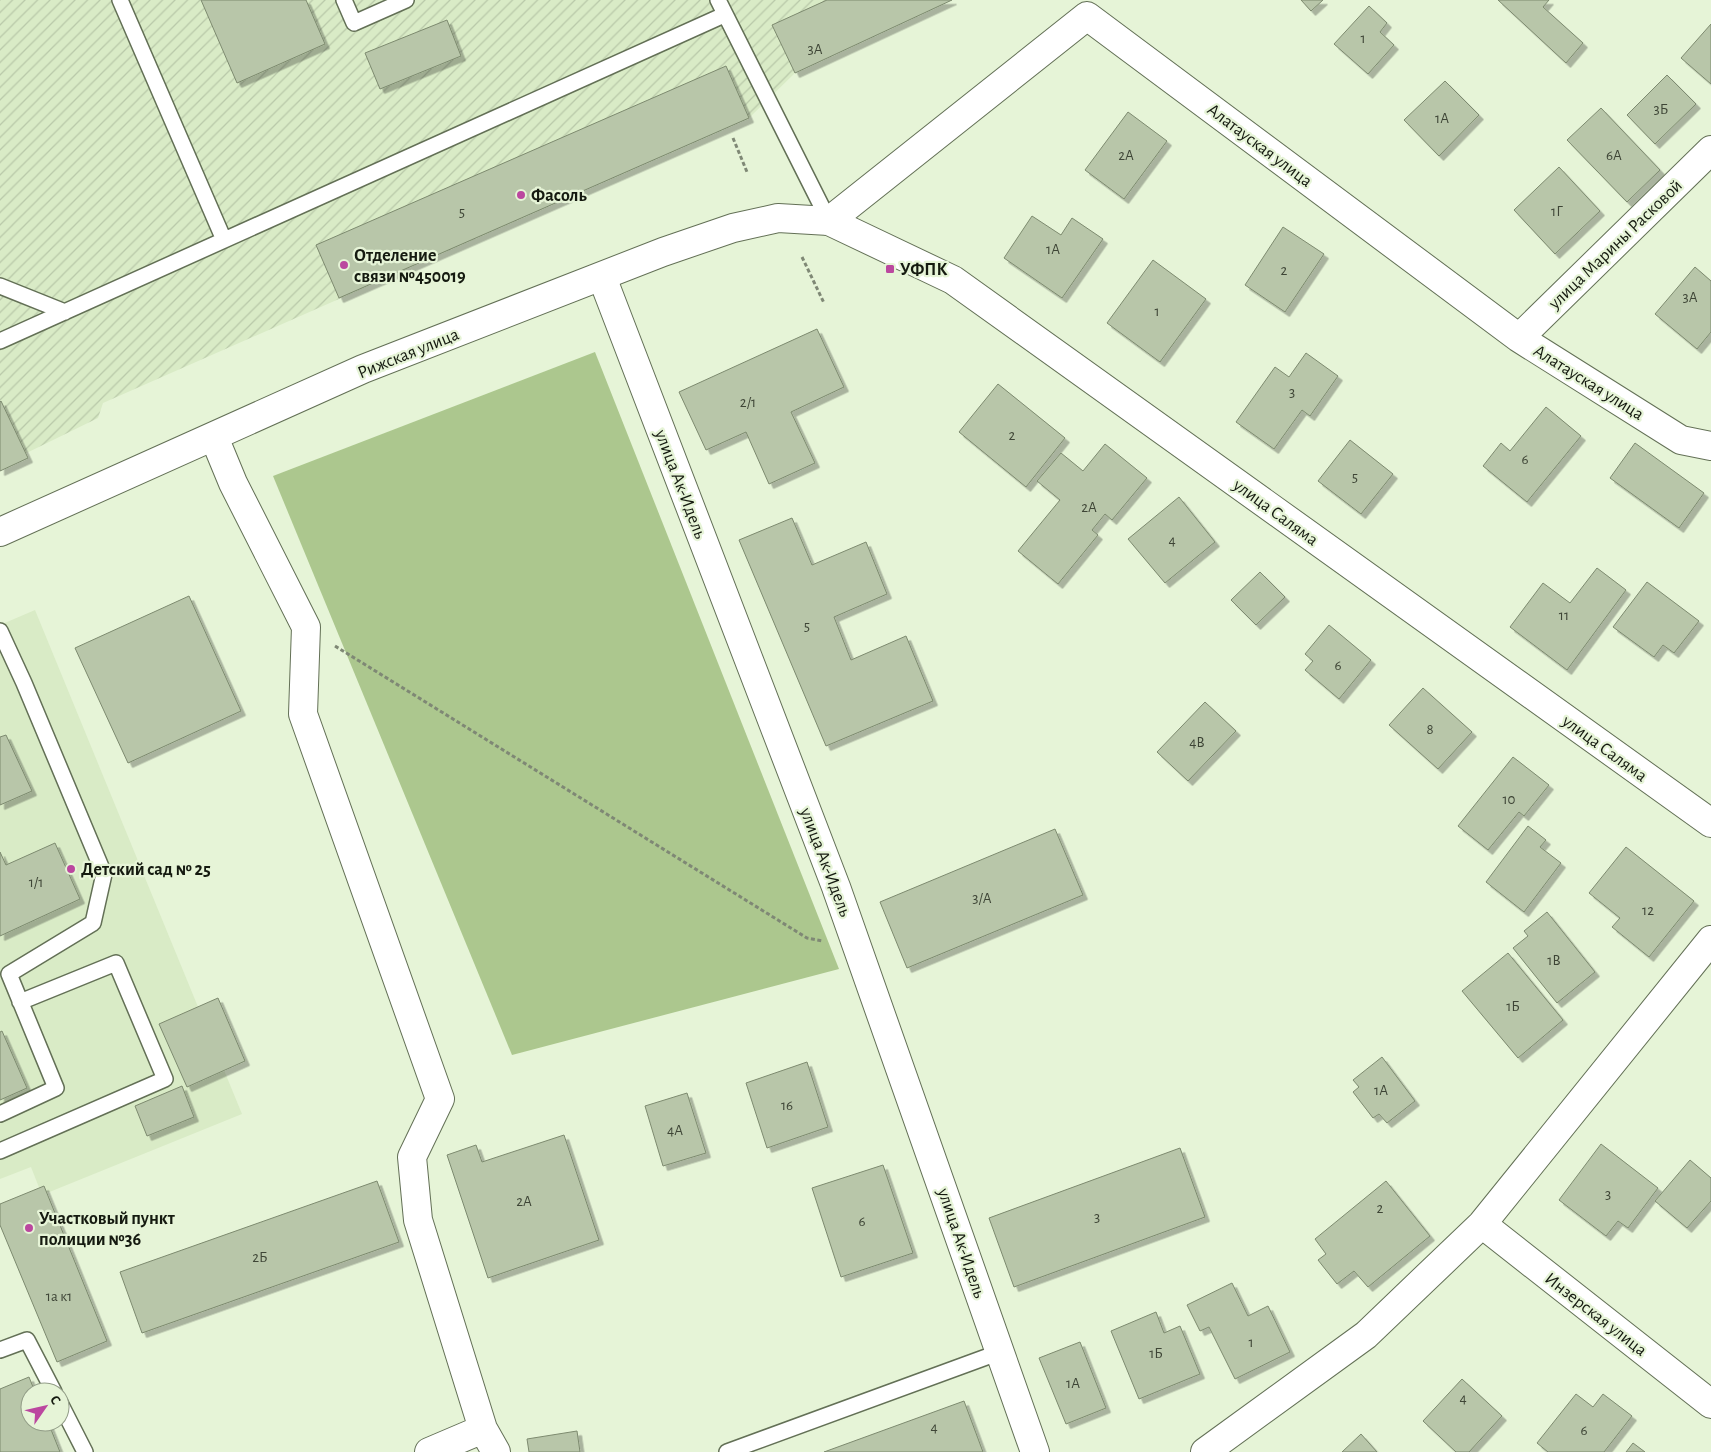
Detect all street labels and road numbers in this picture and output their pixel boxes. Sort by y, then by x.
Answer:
street label: Алатауская улица [1204,101,1315,191]
street label: улица Марины Расковой [1545,176,1686,314]
street label: Рижская улица [355,325,462,382]
street label: Алатауская улица [1530,342,1647,424]
street label: улица Ак-Идель [651,427,709,542]
street label: улица Саляма [1229,476,1321,549]
street label: улица Саляма [1558,712,1650,785]
street label: улица Ак-Идель [796,805,854,920]
street label: улица Ак-Идель [934,1185,988,1301]
street label: Инзерская улица [1541,1270,1650,1360]

